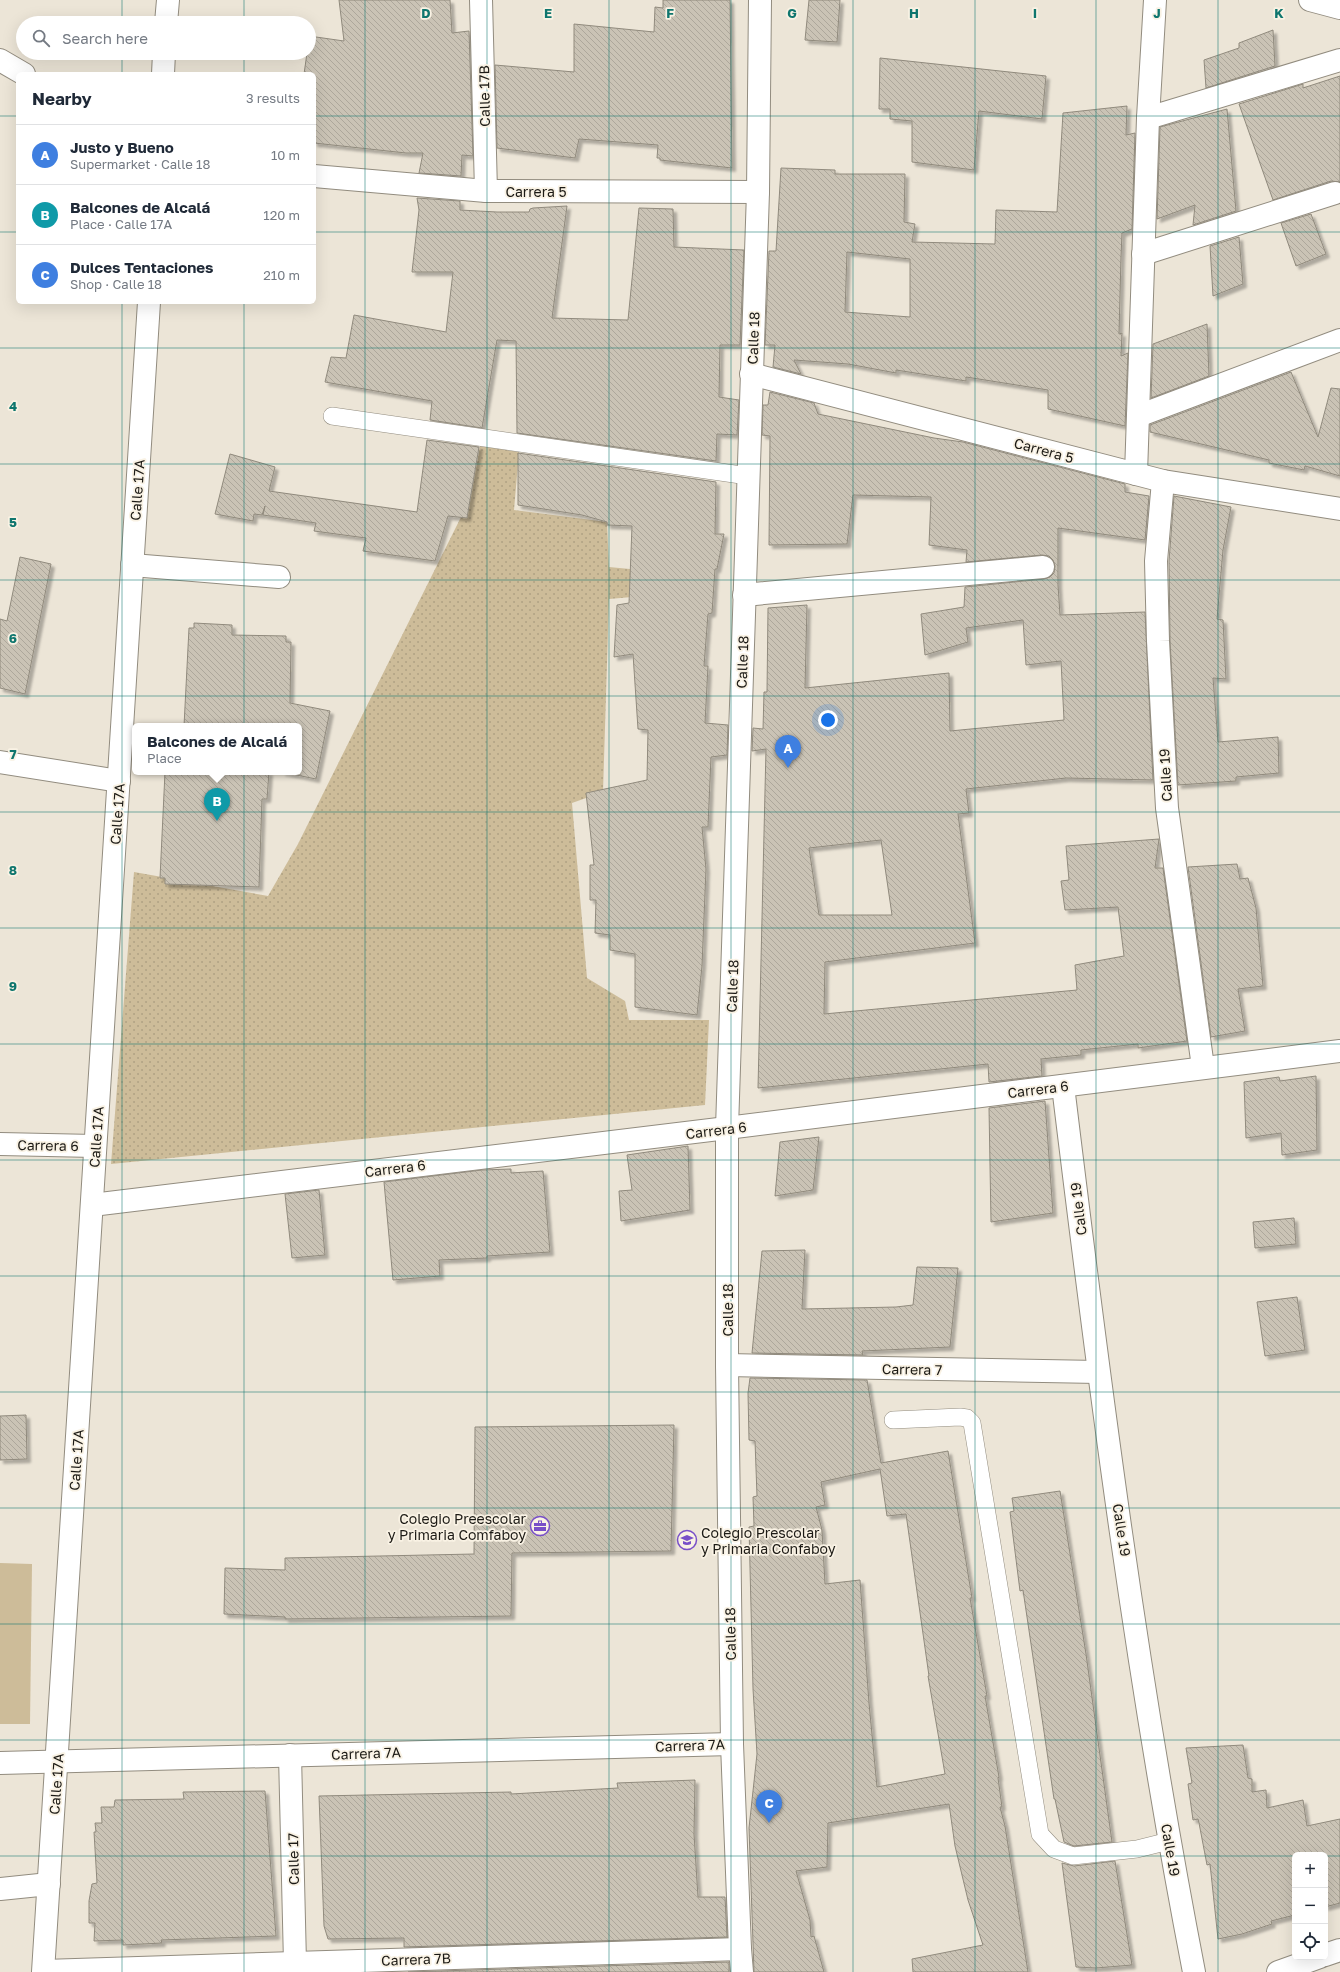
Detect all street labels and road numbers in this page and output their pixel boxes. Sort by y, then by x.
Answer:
street label: Calle 17B [475,65,493,127]
street label: Carrera 5 [505,183,567,200]
street label: Calle 18 [744,311,762,365]
street label: Carrera 5 [1012,434,1076,466]
street label: Calle 17A [126,458,148,521]
street label: Calle 18 [733,635,751,689]
street label: Calle 19 [1155,748,1175,802]
street label: Calle 17A [106,782,128,845]
street label: Calle 18 [723,959,741,1013]
street label: Carrera 6 [1006,1077,1070,1101]
street label: Calle 17A [85,1105,107,1168]
street label: Carrera 6 [684,1118,748,1142]
street label: Carrera 6 [17,1136,79,1154]
street label: Carrera 6 [363,1156,427,1180]
street label: Calle 19 [1066,1182,1090,1236]
street label: Calle 18 [719,1283,736,1337]
street label: Carrera 7 [882,1360,942,1378]
street label: Calle 17A [65,1428,87,1491]
street label: Calle 19 [1109,1502,1135,1558]
street label: Calle 18 [721,1607,739,1661]
street label: Carrera 7A [655,1735,726,1755]
street label: Carrera 7A [331,1743,402,1763]
street label: Calle 17A [45,1752,67,1815]
street label: Calle 19 [1158,1822,1184,1878]
street label: Calle 17 [284,1833,302,1885]
street label: Carrera 7B [381,1949,451,1969]

